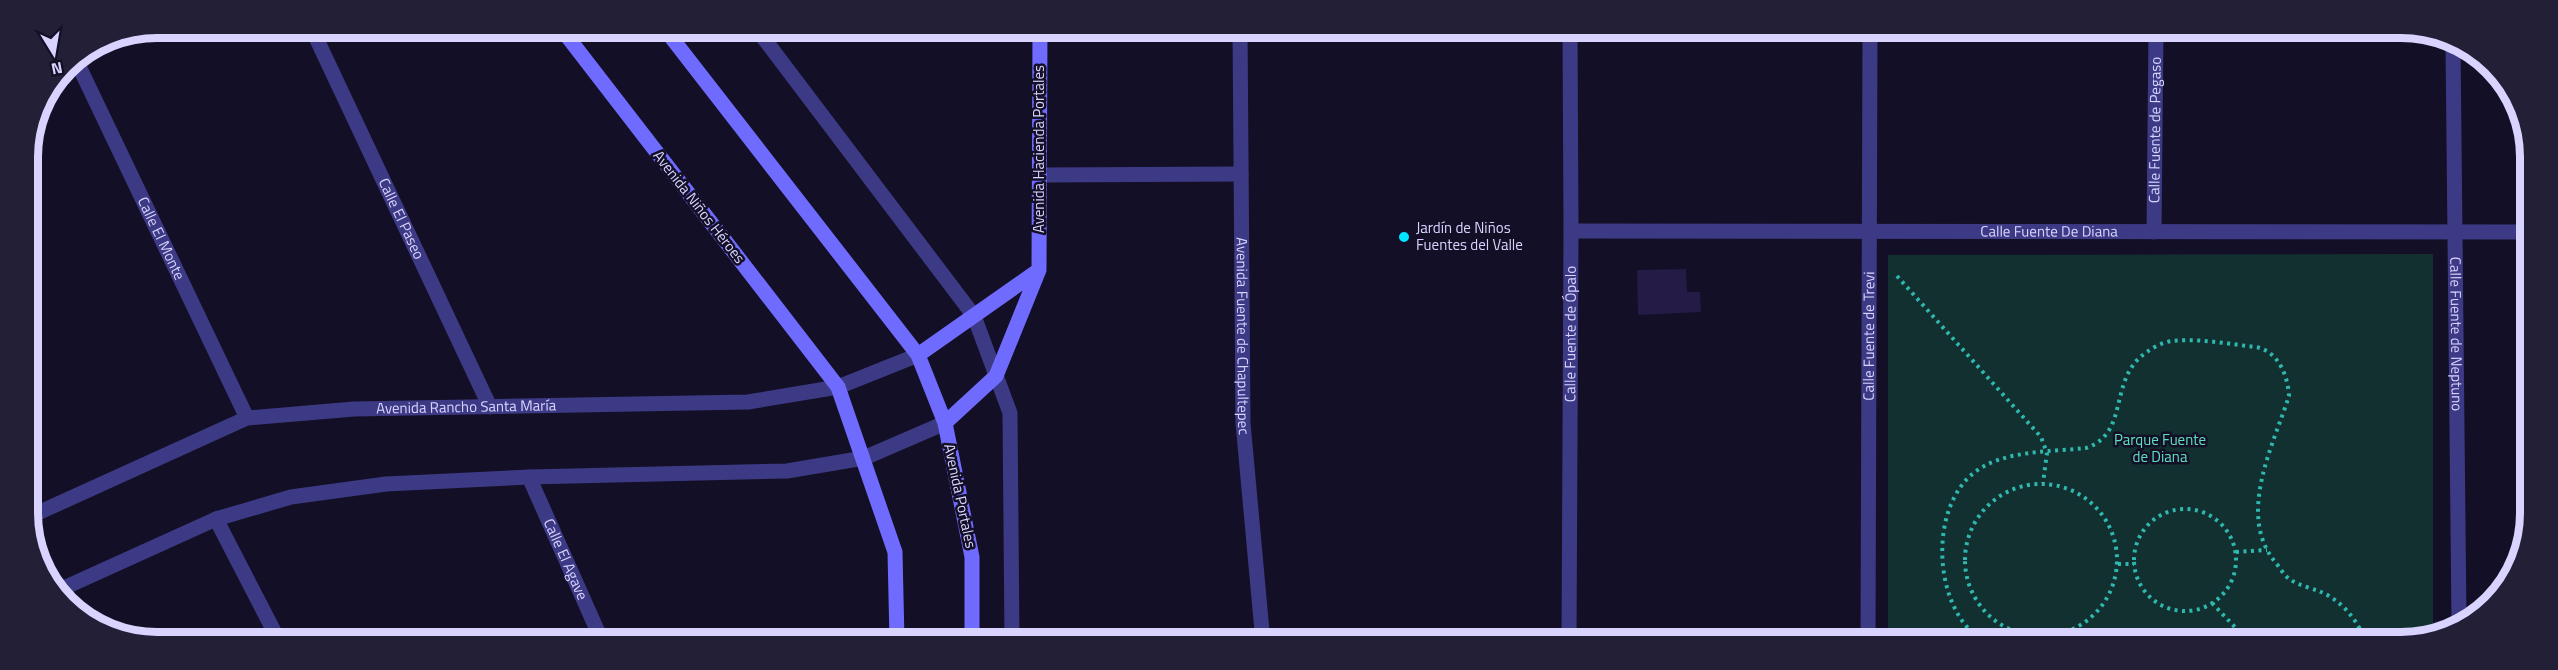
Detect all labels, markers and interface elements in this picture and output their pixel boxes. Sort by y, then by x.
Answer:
north arrow [24,24,84,84]
text: N [49,56,65,82]
street label: Calle Fuente de Pegaso [2142,57,2167,203]
street label: Avenida Hacienda Portales [1027,65,1050,233]
street label: Avenida Niños Héroes [648,145,751,268]
street label: Calle El Paseo [373,174,431,263]
street label: Calle El Monte [132,193,191,284]
place label: Jardín de Niños Fuentes del Valle [1416,216,1523,256]
street label: Calle Fuente De Diana [1980,219,2118,243]
marker: Jardín de Niños Fuentes del Valle [1397,230,1411,244]
street label: Avenida Fuente de Chapultepec [1231,237,1256,436]
street label: Calle Fuente de Neptuno [2444,257,2469,411]
street label: Calle Fuente de Ópalo [1558,266,1582,402]
street label: Calle Fuente de Trevi [1857,271,1880,401]
street label: Avenida Rancho Santa María [376,393,557,420]
park label: Parque Fuente de Diana [2114,428,2206,468]
street label: Avenida Portales [938,442,983,550]
street label: Calle El Agave [538,514,594,604]

